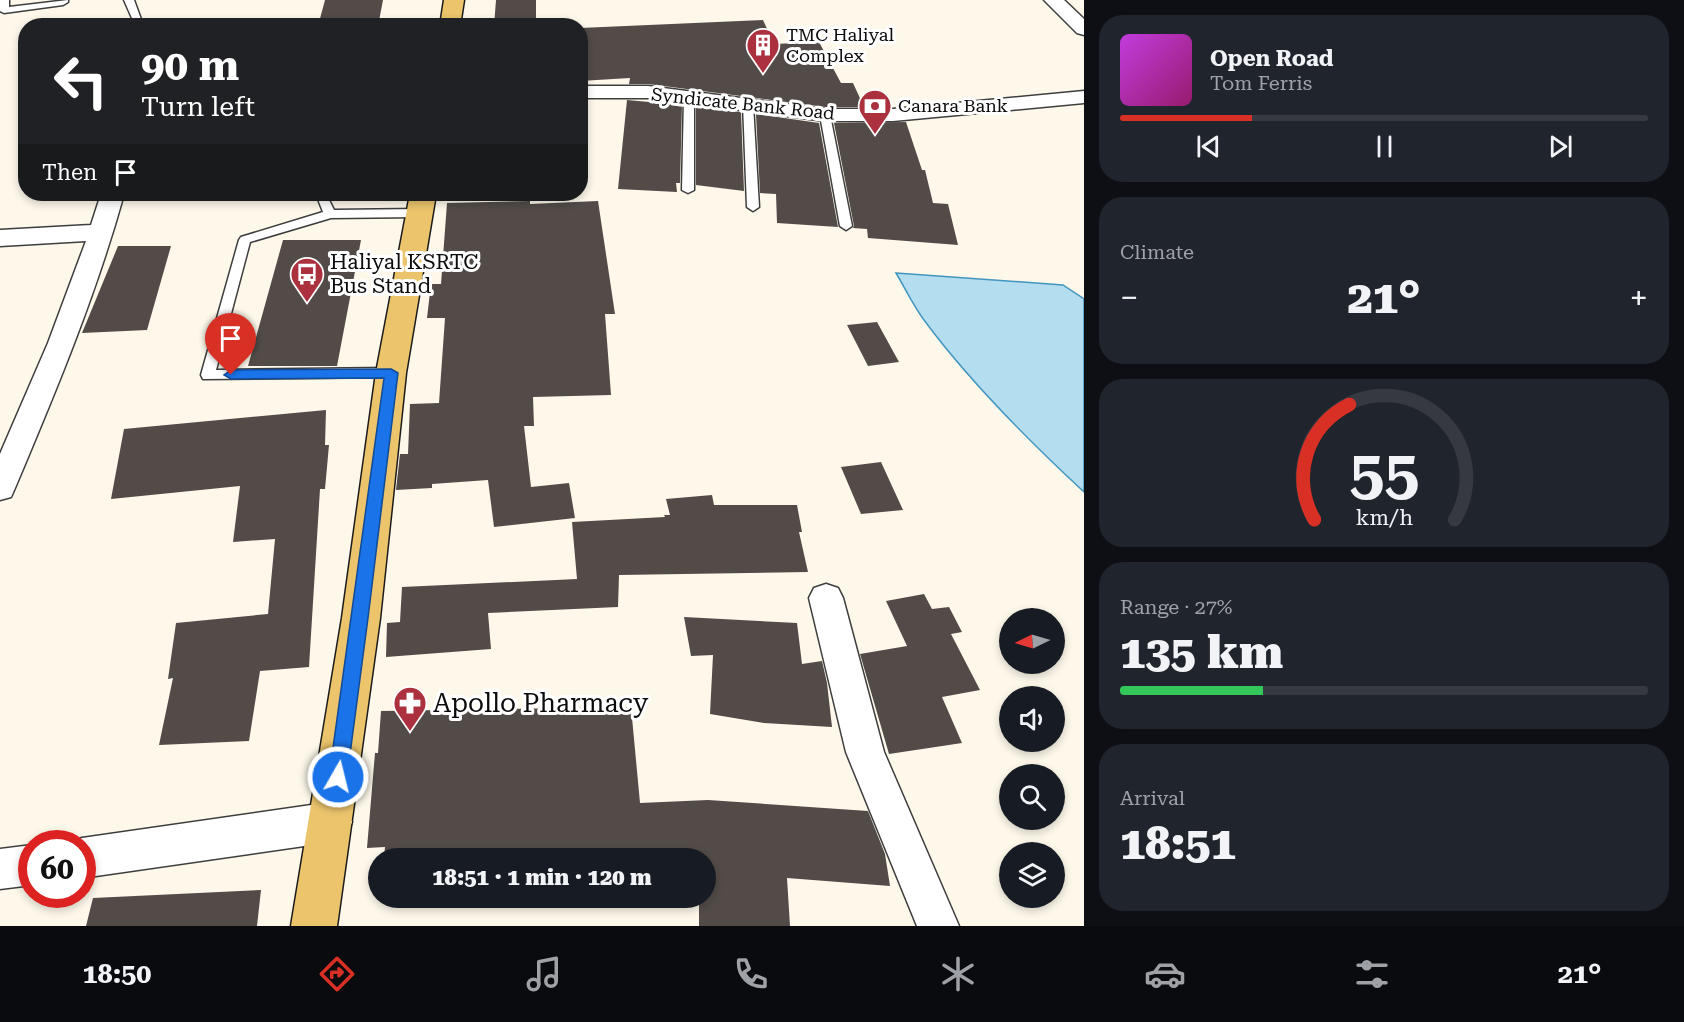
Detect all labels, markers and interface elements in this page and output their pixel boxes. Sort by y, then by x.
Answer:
place label: TMC Haliyal Complex [786,24,895,66]
building icon: TMC Haliyal Complex [745,27,781,74]
text: 90 m [141,41,239,90]
icon: left [42,42,120,120]
text: Open Road [1210,46,1333,71]
text: Tom Ferris [1210,71,1312,95]
street label: Syndicate Bank Road [650,83,836,124]
bank icon: Canara Bank [857,88,893,135]
text: Turn left [141,91,255,123]
place label: Canara Bank [898,95,1008,116]
icon: previous [1192,130,1225,163]
icon: pause [1368,130,1401,163]
icon: next [1544,130,1577,163]
icon: arrive [109,156,142,189]
text: Then [42,160,97,185]
text: Climate [1120,240,1194,264]
place label: Haliyal KSRTC Bus Stand [330,250,478,298]
bus stop icon: Haliyal KSRTC Bus Stand [289,256,325,303]
text: 21° [1348,271,1421,324]
text: − [1120,278,1138,317]
text: + [1630,278,1648,317]
pin [205,313,256,375]
icon: arrive [214,322,247,355]
text: 55 [1349,436,1419,509]
text: km/h [1355,505,1413,530]
text: Range · 27% [1120,595,1232,619]
north arrow [999,608,1065,674]
map controls [999,608,1065,908]
text: 135 km [1120,626,1283,679]
pharmacy icon: Apollo Pharmacy [392,685,428,732]
button: sound [999,686,1065,752]
place label: Apollo Pharmacy [433,688,649,718]
position arrow [306,745,370,809]
button: search [999,764,1065,830]
text: Arrival [1120,786,1185,810]
text: 18:51 [1120,817,1236,870]
speed limit sign: 60 [18,830,96,908]
button: layers [999,842,1065,908]
text: 18:51 · 1 min · 120 m [432,865,652,890]
icon: directions [316,953,358,995]
icon: music [523,953,565,995]
icon: phone [730,953,772,995]
icon: climate [937,953,979,995]
icon: car [1144,953,1186,995]
icon: filters [1351,953,1393,995]
text: 18:50 [82,958,151,990]
text: 21° [1558,958,1602,990]

